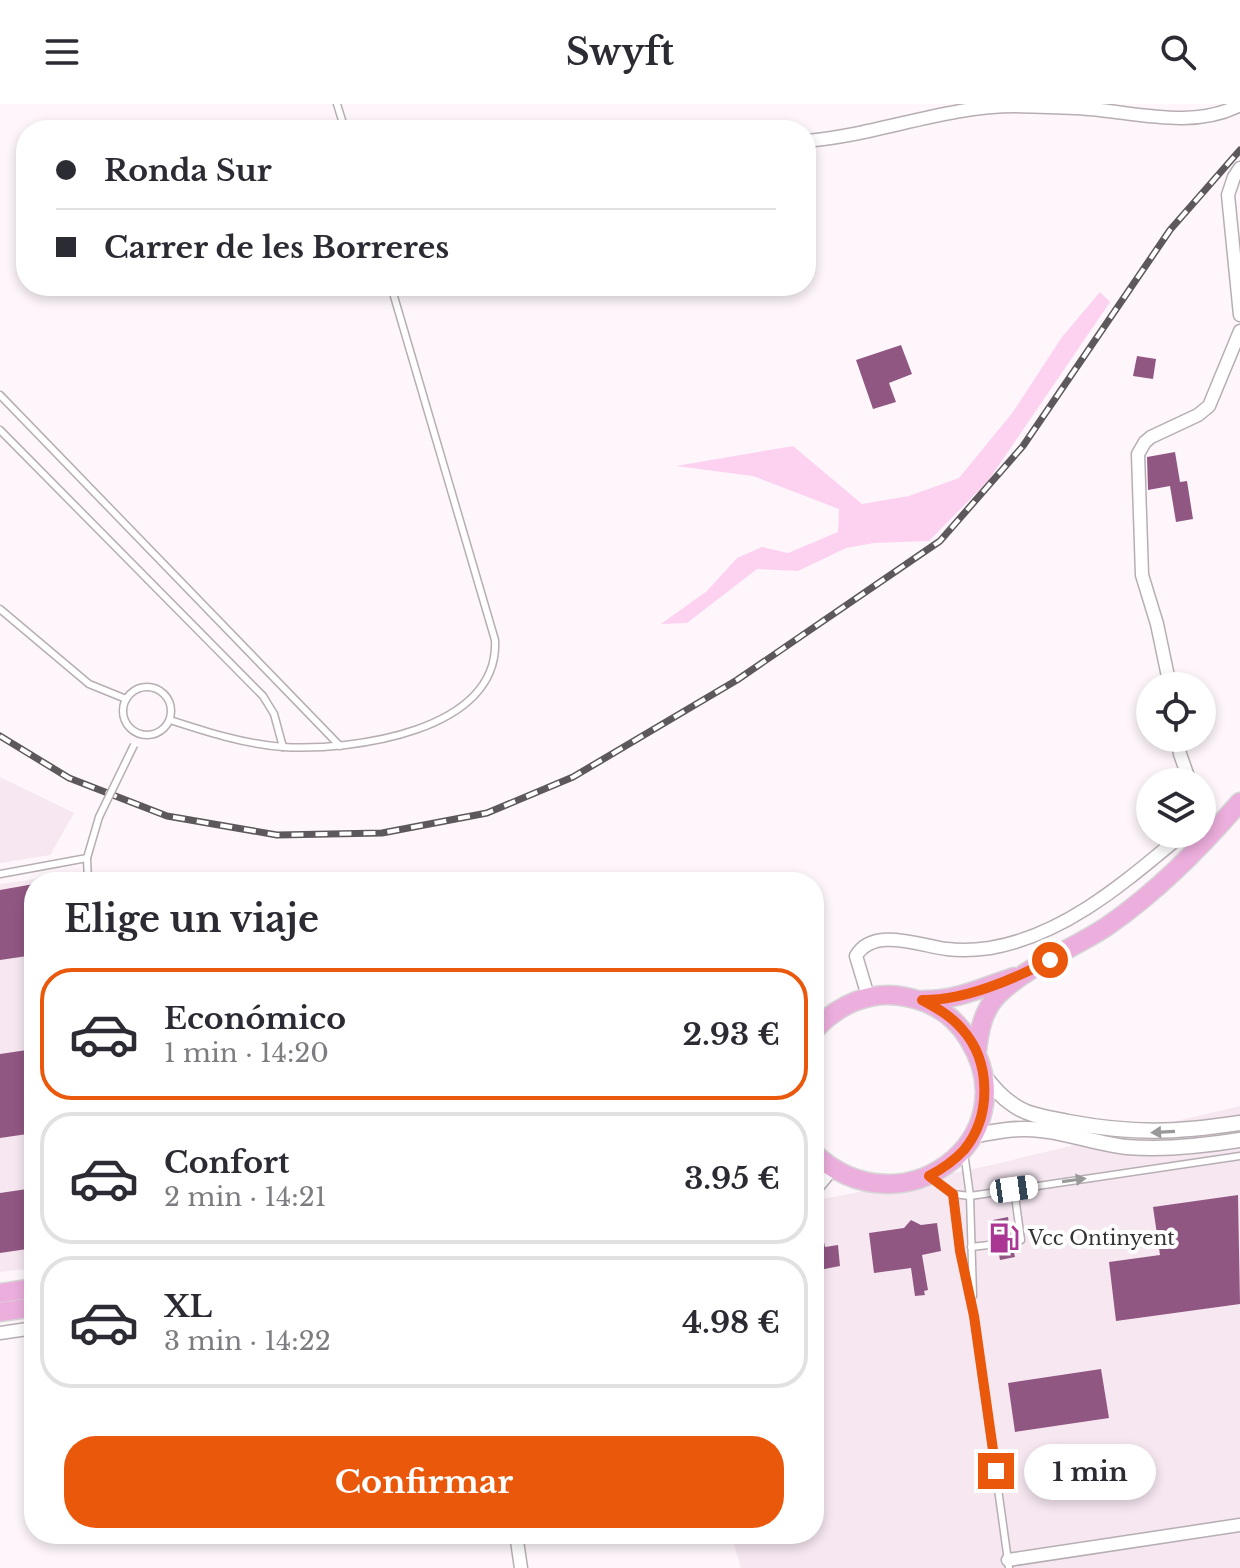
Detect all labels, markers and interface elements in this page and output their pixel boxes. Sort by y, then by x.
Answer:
icon: menu [40,30,84,74]
text: Swyft [566,30,674,75]
icon: search [1156,30,1200,74]
text: Ronda Sur [104,152,272,189]
text: Carrer de les Borreres [104,229,449,266]
map controls [1136,672,1216,848]
button: locate [1136,672,1216,752]
button: layers [1136,768,1216,848]
text: Elige un viaje [64,897,319,942]
route start [1032,942,1068,978]
icon: car [68,998,140,1070]
text: Económico [164,1000,346,1037]
text: 2.93 € [683,1016,780,1053]
text: 1 min · 14:20 [164,1037,329,1069]
one-way arrow [1150,1125,1175,1138]
icon: car [68,1142,140,1214]
text: Confort [164,1144,289,1181]
text: 3.95 € [684,1160,780,1197]
one-way arrow [1062,1173,1087,1186]
car [989,1174,1039,1204]
text: 2 min · 14:21 [164,1181,326,1213]
fuel station icon: Vcc Ontinyent [987,1221,1021,1255]
place label: Vcc Ontinyent [1027,1226,1175,1250]
icon: car [68,1286,140,1358]
text: XL [164,1288,212,1325]
text: 4.98 € [682,1304,780,1341]
text: 3 min · 14:22 [164,1325,331,1357]
button: Confirmar [64,1436,784,1528]
callout: 1 min [1024,1443,1156,1499]
route end [978,1453,1014,1489]
text: 1 min [1052,1456,1128,1488]

